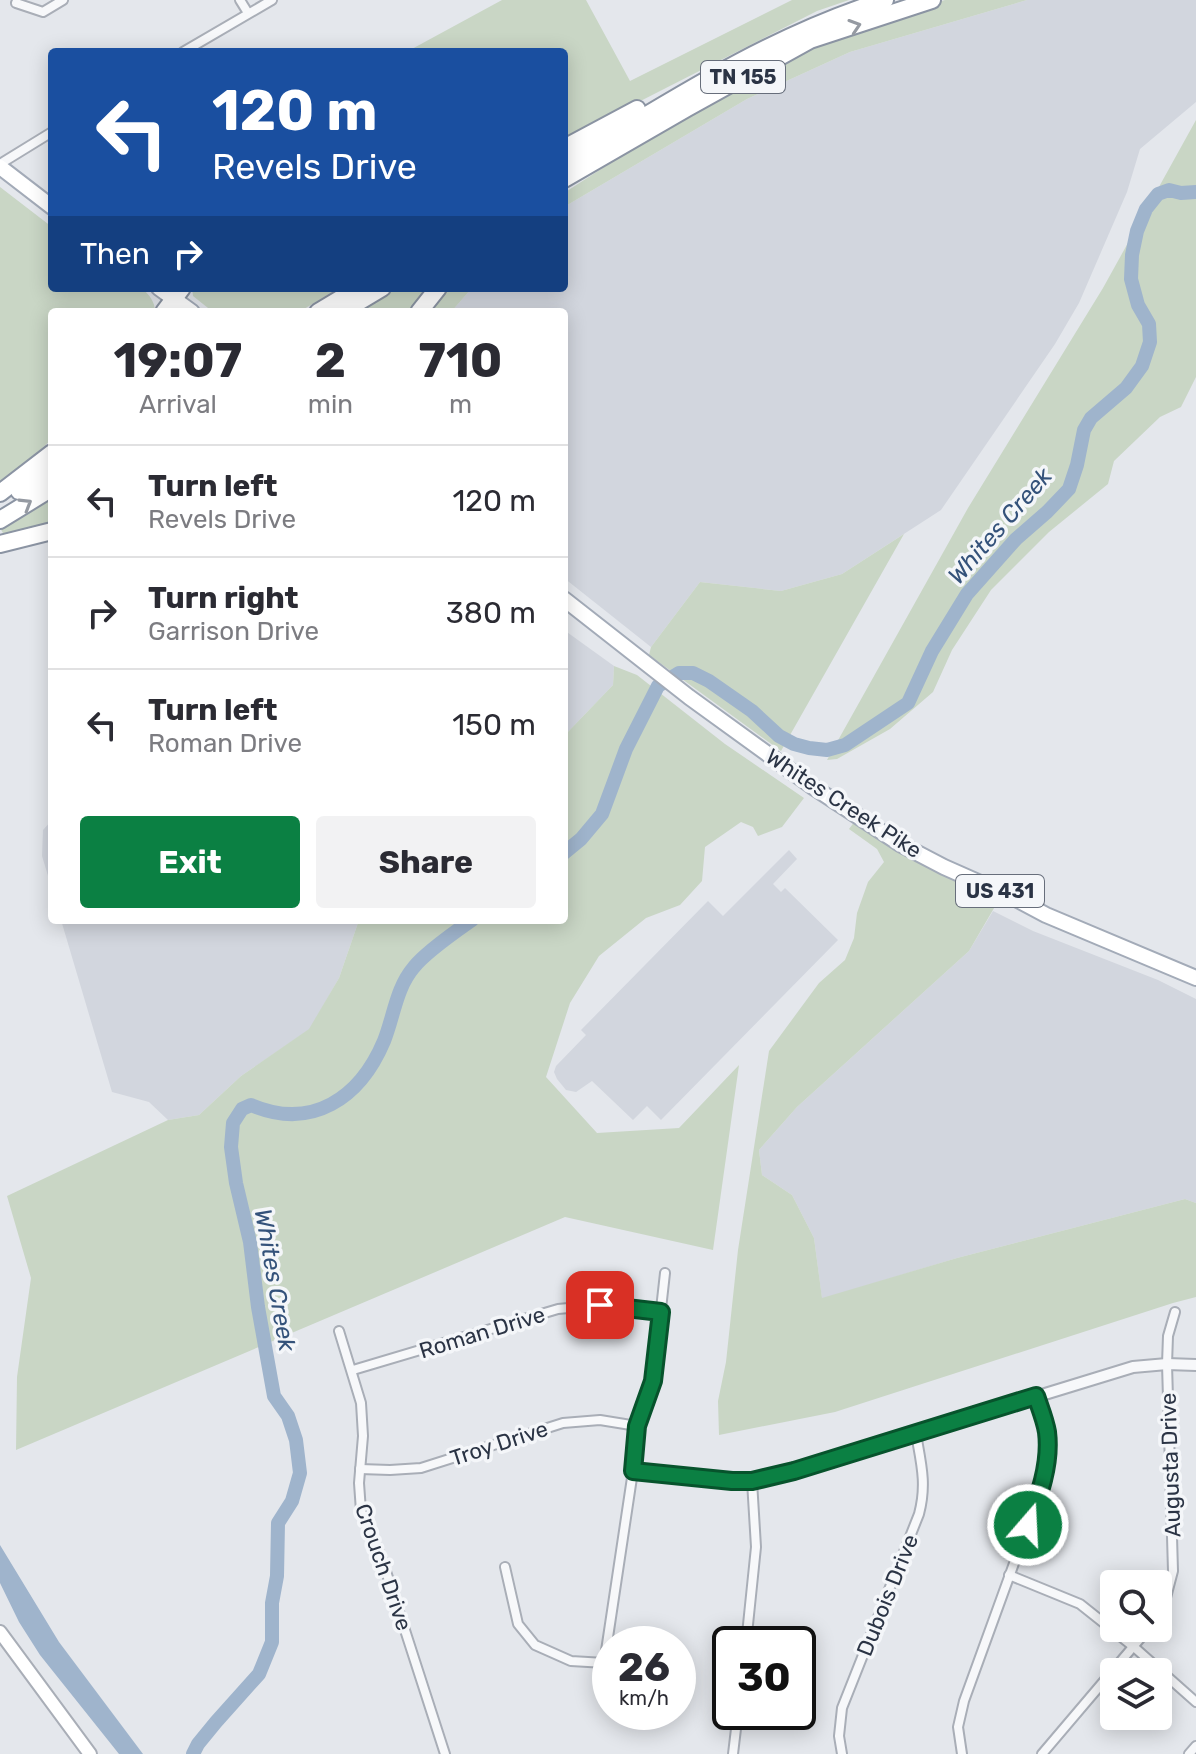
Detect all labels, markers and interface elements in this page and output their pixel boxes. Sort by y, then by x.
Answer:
one-way arrow [847,19,861,35]
road number: TN 155 [701,61,785,93]
text: 120 m [212,78,378,144]
icon: left [80,80,184,184]
text: Revels Drive [212,145,417,188]
icon: right [166,232,210,276]
text: Then [80,236,150,272]
text: 19:07 [114,332,242,389]
text: 2 [315,332,346,389]
text: 710 [418,332,502,389]
text: Arrival [139,389,217,420]
text: min [308,389,353,420]
text: m [449,389,472,420]
water label: Whites Creek [942,462,1058,590]
text: Turn left [148,468,278,504]
icon: left [80,479,124,523]
text: 120 m [452,483,536,519]
one-way arrow [17,498,32,514]
text: Revels Drive [148,504,296,535]
text: Turn right [148,580,299,616]
icon: right [80,591,124,635]
text: 380 m [446,595,536,631]
text: Garrison Drive [148,616,319,647]
text: Turn left [148,692,278,728]
icon: left [80,703,124,747]
text: 150 m [452,707,536,743]
text: Roman Drive [148,728,302,759]
street label: Whites Creek Pike [761,743,927,864]
button: Exit [80,816,300,908]
button: Share [316,816,536,908]
road number: US 431 [956,875,1044,907]
water label: Whites Creek [249,1206,301,1354]
pin [566,1271,634,1339]
icon: arrive [578,1283,622,1327]
street label: Roman Drive [416,1301,548,1364]
street label: Augusta Drive [1154,1392,1187,1538]
street label: Troy Drive [447,1415,551,1472]
position arrow [986,1483,1070,1567]
street label: Crouch Drive [349,1500,418,1634]
street label: Dubois Drive [851,1530,924,1660]
map controls [1100,1570,1172,1730]
button: search [1100,1570,1172,1642]
speed limit sign: 30 [712,1626,816,1730]
text: 26 [618,1644,670,1691]
button: layers [1100,1658,1172,1730]
text: km/h [619,1686,669,1710]

